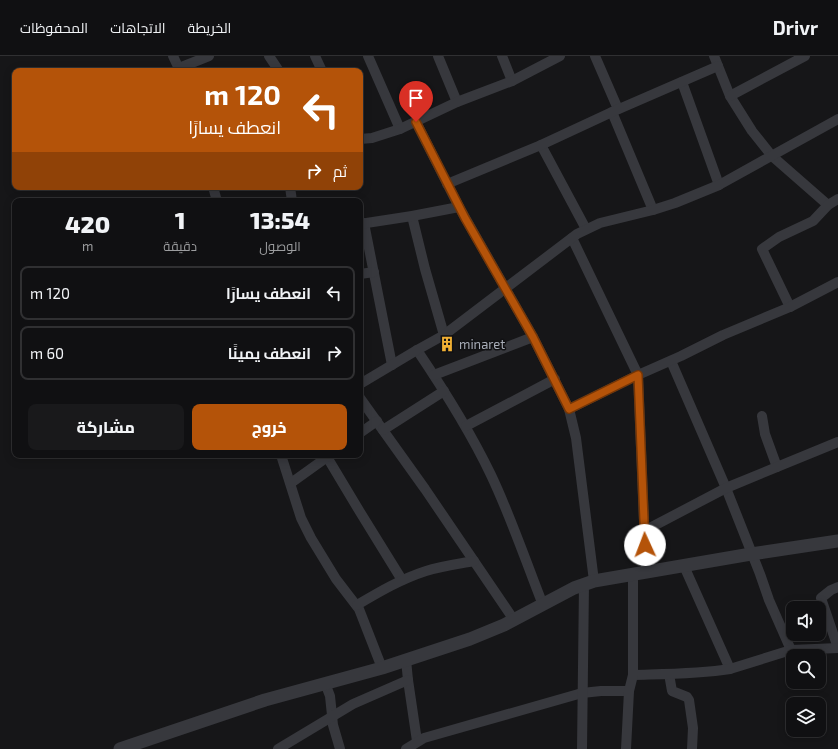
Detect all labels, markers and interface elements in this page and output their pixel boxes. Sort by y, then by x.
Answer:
text: Drivr [773,16,818,39]
text: المحفوظات [20,19,88,36]
text: الاتجاهات [110,19,166,36]
text: الخريطة [188,19,231,36]
text: 120 m [204,77,281,111]
pin [399,81,433,122]
icon: left [295,84,347,136]
icon: arrive [405,87,427,109]
text: انعطف يسارًا [188,116,281,138]
icon: right [303,160,325,182]
text: ثم [333,162,347,180]
text: 1 [175,205,186,234]
text: 13:54 [250,205,310,234]
text: 420 [65,209,110,238]
text: m [82,238,93,254]
text: دقيقة [163,238,197,254]
text: الوصول [259,238,301,254]
icon: left [323,282,345,304]
text: 120 m [30,284,70,302]
text: انعطف يسارًا [226,284,311,302]
building icon: minaret [438,335,456,353]
place label: minaret [459,336,505,352]
icon: right [323,342,345,364]
text: 60 m [30,344,64,362]
text: انعطف يمينًا [228,344,311,362]
button: مشاركة [28,404,184,450]
button: خروج [192,404,347,450]
position arrow [624,524,666,566]
map controls [786,601,826,737]
button: sound [786,601,826,641]
button: search [786,649,826,689]
button: layers [786,697,826,737]

